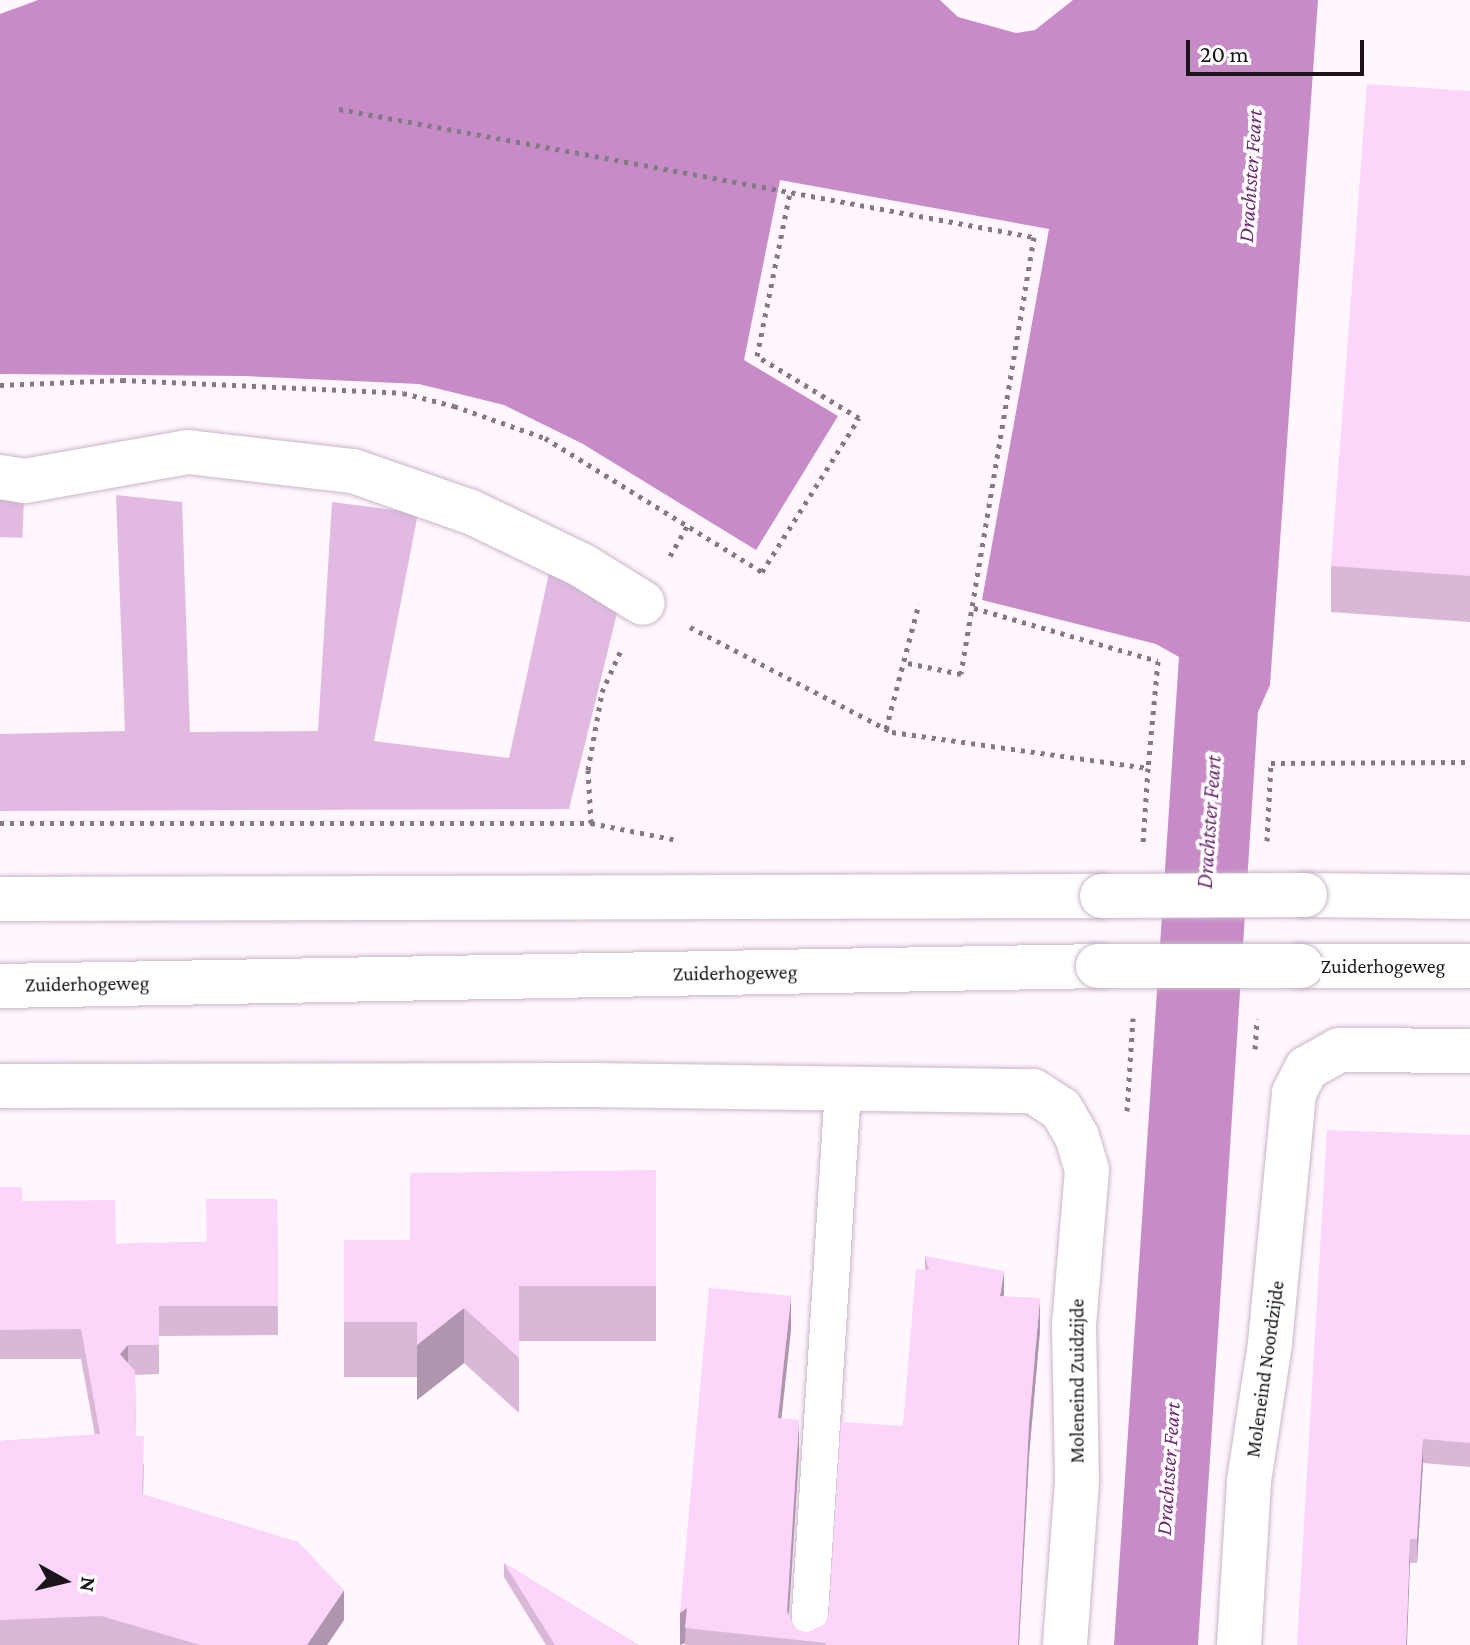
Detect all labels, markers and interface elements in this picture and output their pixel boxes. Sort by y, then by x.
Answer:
scale bar [1190,24,1368,74]
text: 20 m [1200,40,1249,67]
water label: Drachtster Feart [1232,108,1268,244]
water label: Drachtster Feart [1191,754,1227,890]
street label: Zuiderhogeweg [1321,954,1445,978]
street label: Zuiderhogeweg [673,960,797,986]
street label: Zuiderhogeweg [25,971,149,997]
street label: Moleneind Noordzijde [1241,1279,1289,1459]
street label: Moleneind Zuidzijde [1065,1299,1089,1463]
water label: Drachtster Feart [1150,1401,1186,1537]
north arrow [24,1541,104,1621]
text: N [75,1575,102,1594]

